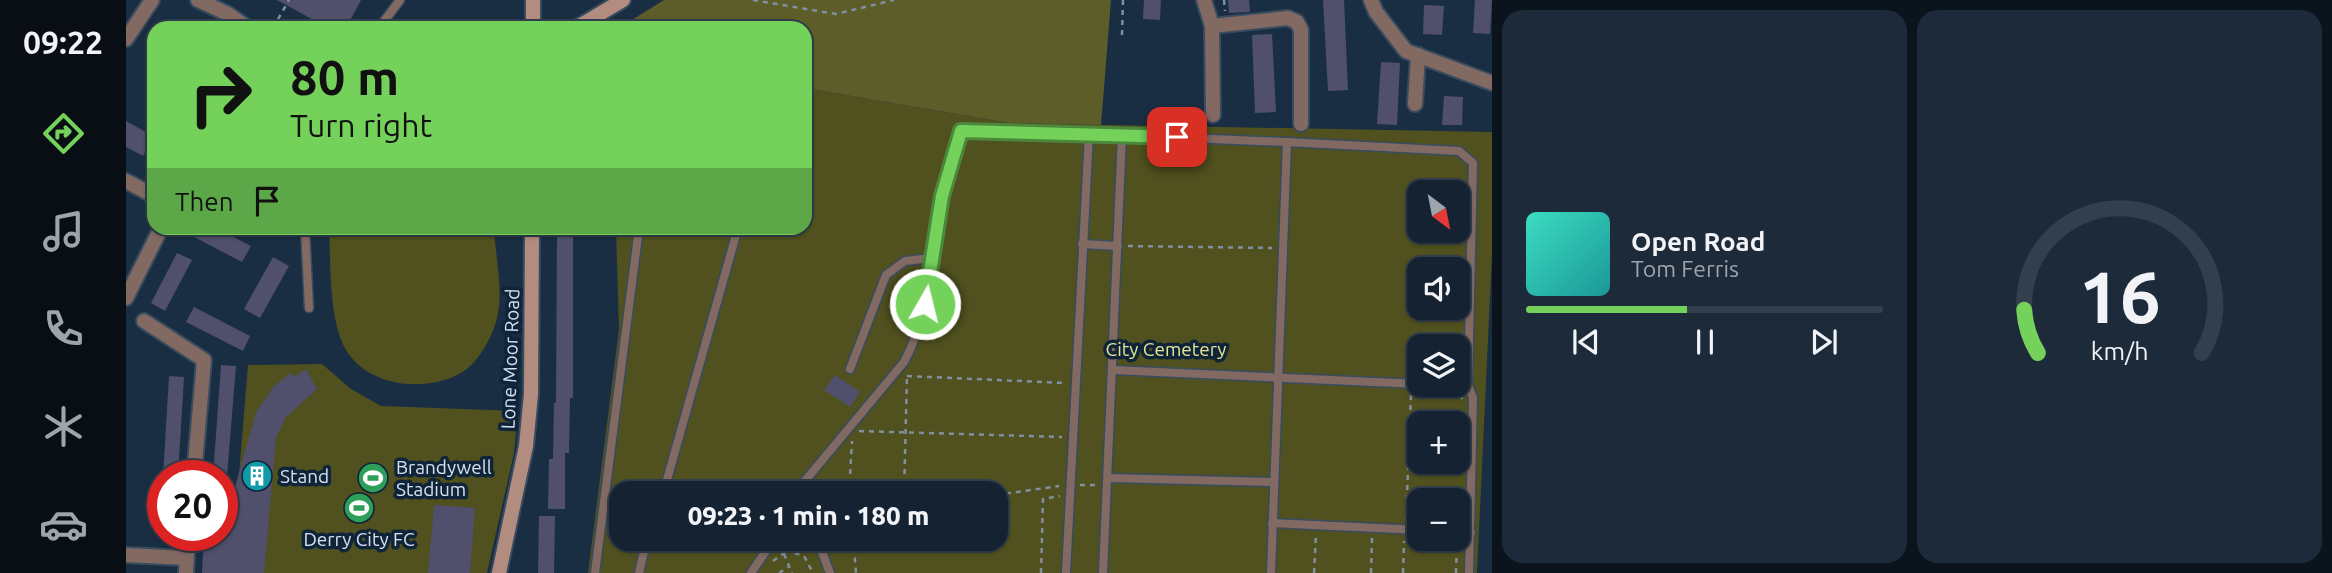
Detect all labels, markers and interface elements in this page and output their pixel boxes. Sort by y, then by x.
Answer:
text: 09:22 [23,24,103,60]
icon: right [175,49,266,140]
text: 80 m [290,49,399,104]
text: Turn right [290,107,432,143]
pin [1147,107,1207,167]
icon: directions [39,109,88,158]
icon: arrive [1158,118,1196,156]
north arrow [1407,180,1470,243]
map controls [1407,180,1470,551]
icon: arrive [248,182,286,220]
text: Then [175,187,234,216]
icon: music [39,207,88,256]
text: Open Road [1631,227,1765,256]
text: 16 [2078,255,2161,337]
text: Tom Ferris [1631,256,1739,281]
button: sound [1407,257,1470,320]
position arrow [888,267,962,341]
street label: Lone Moor Road [497,288,523,430]
icon: phone [39,304,88,353]
icon: previous [1567,323,1605,361]
icon: pause [1686,323,1724,361]
icon: next [1805,323,1843,361]
button: layers [1407,334,1470,397]
text: km/h [2091,336,2148,364]
park label: City Cemetery [1106,338,1226,360]
icon: climate [39,402,88,451]
button: + [1407,411,1470,474]
place label: Brandywell Stadium [396,456,492,500]
building icon: Stand [240,459,274,493]
speed limit sign: 20 [147,460,238,551]
sports icon: Brandywell Stadium [356,461,390,495]
place label: Stand [280,465,329,487]
button: − [1407,488,1470,551]
sports icon: Derry City FC [342,491,376,525]
icon: car [39,500,88,549]
text: 09:23 · 1 min · 180 m [688,501,929,530]
place label: Derry City FC [303,528,415,550]

